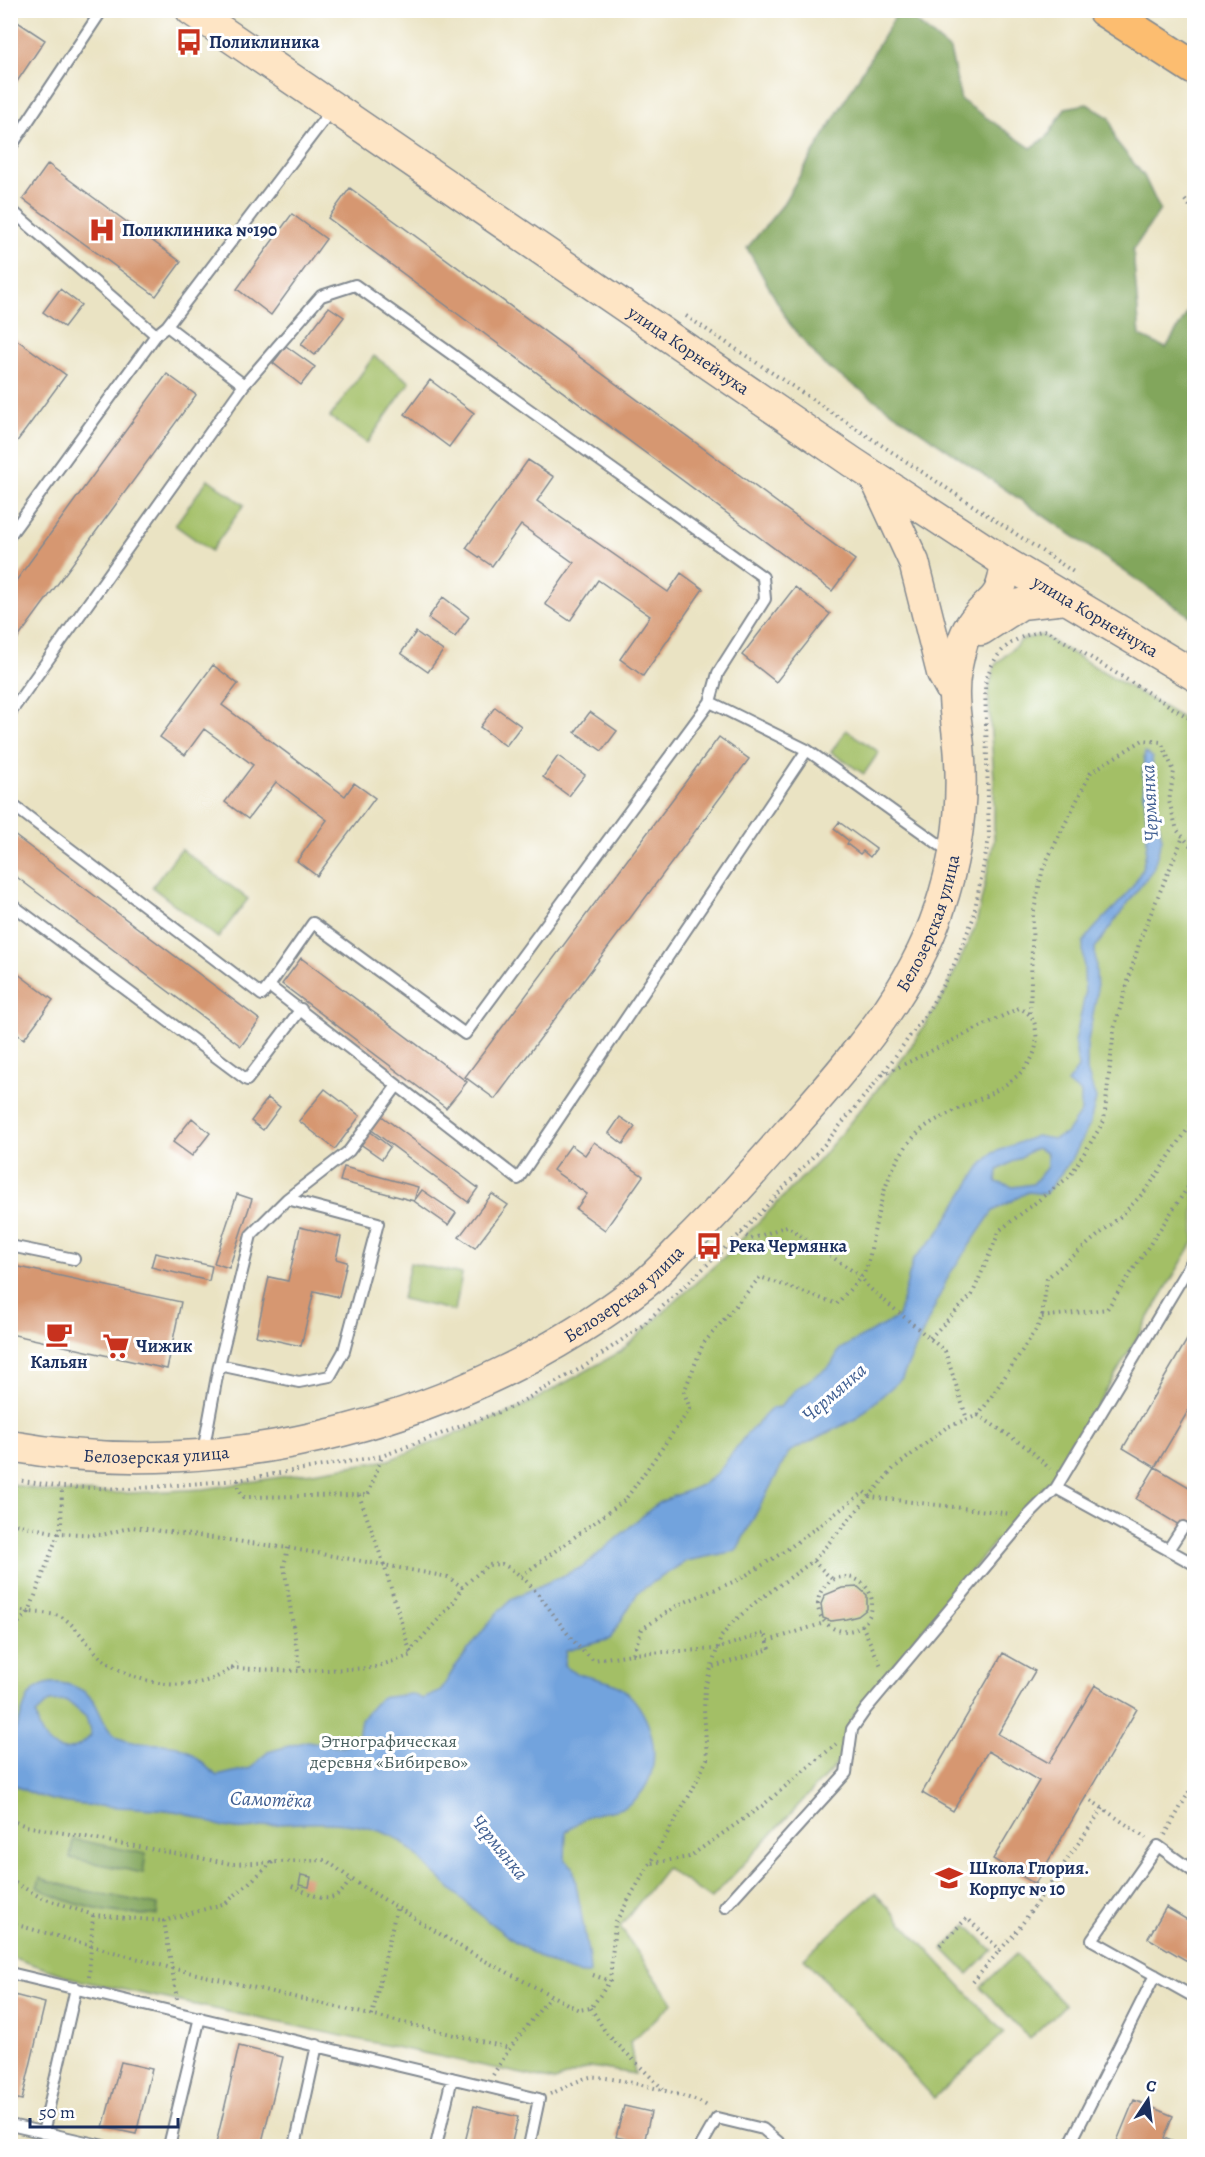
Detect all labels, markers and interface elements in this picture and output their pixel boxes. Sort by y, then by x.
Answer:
bus stop icon: Поликлиника [174,27,204,57]
place label: Поликлиника [209,30,320,54]
hospital icon: Поликлиника №190 [87,215,117,245]
place label: Поликлиника №190 [122,218,277,242]
street label: улица Корнейчука [622,300,755,401]
street label: улица Корнейчука [1027,569,1163,663]
water label: Чермянка [1134,764,1165,842]
street label: Белозерская улица [891,852,965,996]
bus stop icon: Река Чермянка [694,1231,724,1261]
place label: Река Чермянка [729,1234,848,1258]
street label: Белозерская улица [560,1240,690,1348]
cafe icon: Кальян [44,1319,74,1349]
supermarket icon: Чижик [101,1331,131,1361]
place label: Чижик [136,1334,193,1358]
place label: Кальян [30,1350,88,1374]
water label: Чермянка [796,1357,872,1428]
street label: Белозерская улица [83,1440,231,1469]
park label: Этнографическая деревня «Бибирево» [309,1729,468,1774]
water label: Самотёка [230,1785,312,1814]
water label: Чермянка [465,1809,534,1886]
place label: Школа Глория. Корпус № 10 [969,1856,1089,1901]
school or university icon: Школа Глория. Корпус № 10 [934,1863,964,1893]
north arrow [1118,2070,1178,2130]
text: С [1144,2075,1159,2098]
scale bar [30,2091,178,2129]
text: 50 m [39,2100,75,2124]

